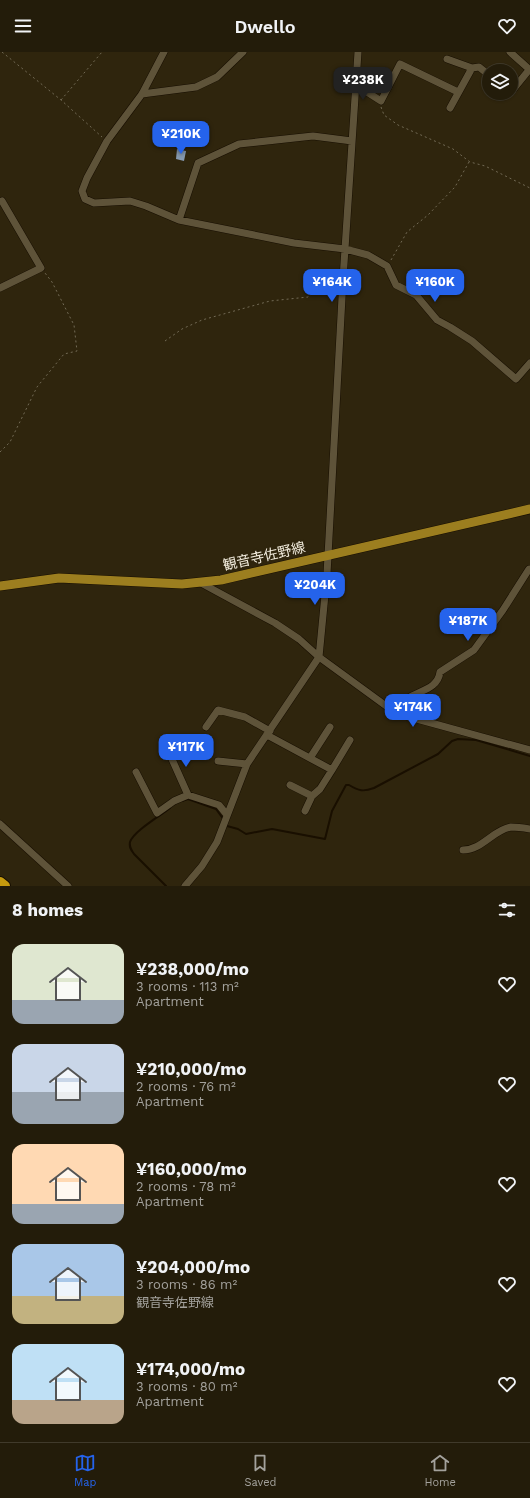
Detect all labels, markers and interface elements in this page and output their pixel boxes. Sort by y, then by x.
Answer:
icon: menu [12,15,34,37]
icon: heart [496,15,518,37]
text: Dwello [234,16,296,37]
map controls [482,64,518,100]
button: layers [482,64,518,100]
pin: ¥238K [335,67,391,101]
text: ¥238K [342,72,384,87]
pin: ¥210K [153,121,209,155]
text: ¥210K [161,126,201,141]
pin: ¥164K [304,269,360,303]
pin: ¥160K [407,269,463,303]
text: ¥164K [312,274,352,289]
text: ¥160K [415,274,455,289]
street label: 観音寺佐野線 [221,539,307,573]
pin: ¥204K [287,572,343,606]
text: ¥204K [294,577,336,592]
pin: ¥187K [440,608,496,642]
text: ¥187K [449,613,487,628]
pin: ¥174K [385,694,441,728]
text: ¥174K [394,699,432,714]
pin: ¥117K [158,734,214,768]
text: ¥117K [168,739,204,754]
icon: filters [496,899,518,921]
text: 8 homes [12,900,83,920]
text: ¥238,000/mo [136,959,249,979]
icon: home [44,960,92,1008]
icon: heart [496,973,518,995]
text: 3 rooms · 113 m² [136,979,239,994]
text: Apartment [136,994,204,1009]
text: ¥210,000/mo [136,1059,246,1079]
icon: home [44,1060,92,1108]
icon: heart [496,1073,518,1095]
text: 2 rooms · 76 m² [136,1079,236,1094]
text: Apartment [136,1094,204,1109]
text: ¥160,000/mo [136,1159,247,1179]
icon: home [44,1160,92,1208]
icon: heart [496,1173,518,1195]
text: 2 rooms · 78 m² [136,1179,236,1194]
text: Apartment [136,1194,204,1209]
text: ¥204,000/mo [136,1257,250,1277]
icon: home [44,1260,92,1308]
icon: heart [496,1273,518,1295]
text: 3 rooms · 86 m² [136,1277,237,1292]
text: 観音寺佐野線 [136,1295,214,1310]
text: ¥174,000/mo [136,1359,245,1379]
icon: home [44,1360,92,1408]
icon: heart [496,1373,518,1395]
text: 3 rooms · 80 m² [136,1379,237,1394]
text: Apartment [136,1394,204,1409]
tab: Map [74,1452,96,1489]
tab: Saved [245,1452,276,1489]
tab: Home [425,1452,456,1489]

